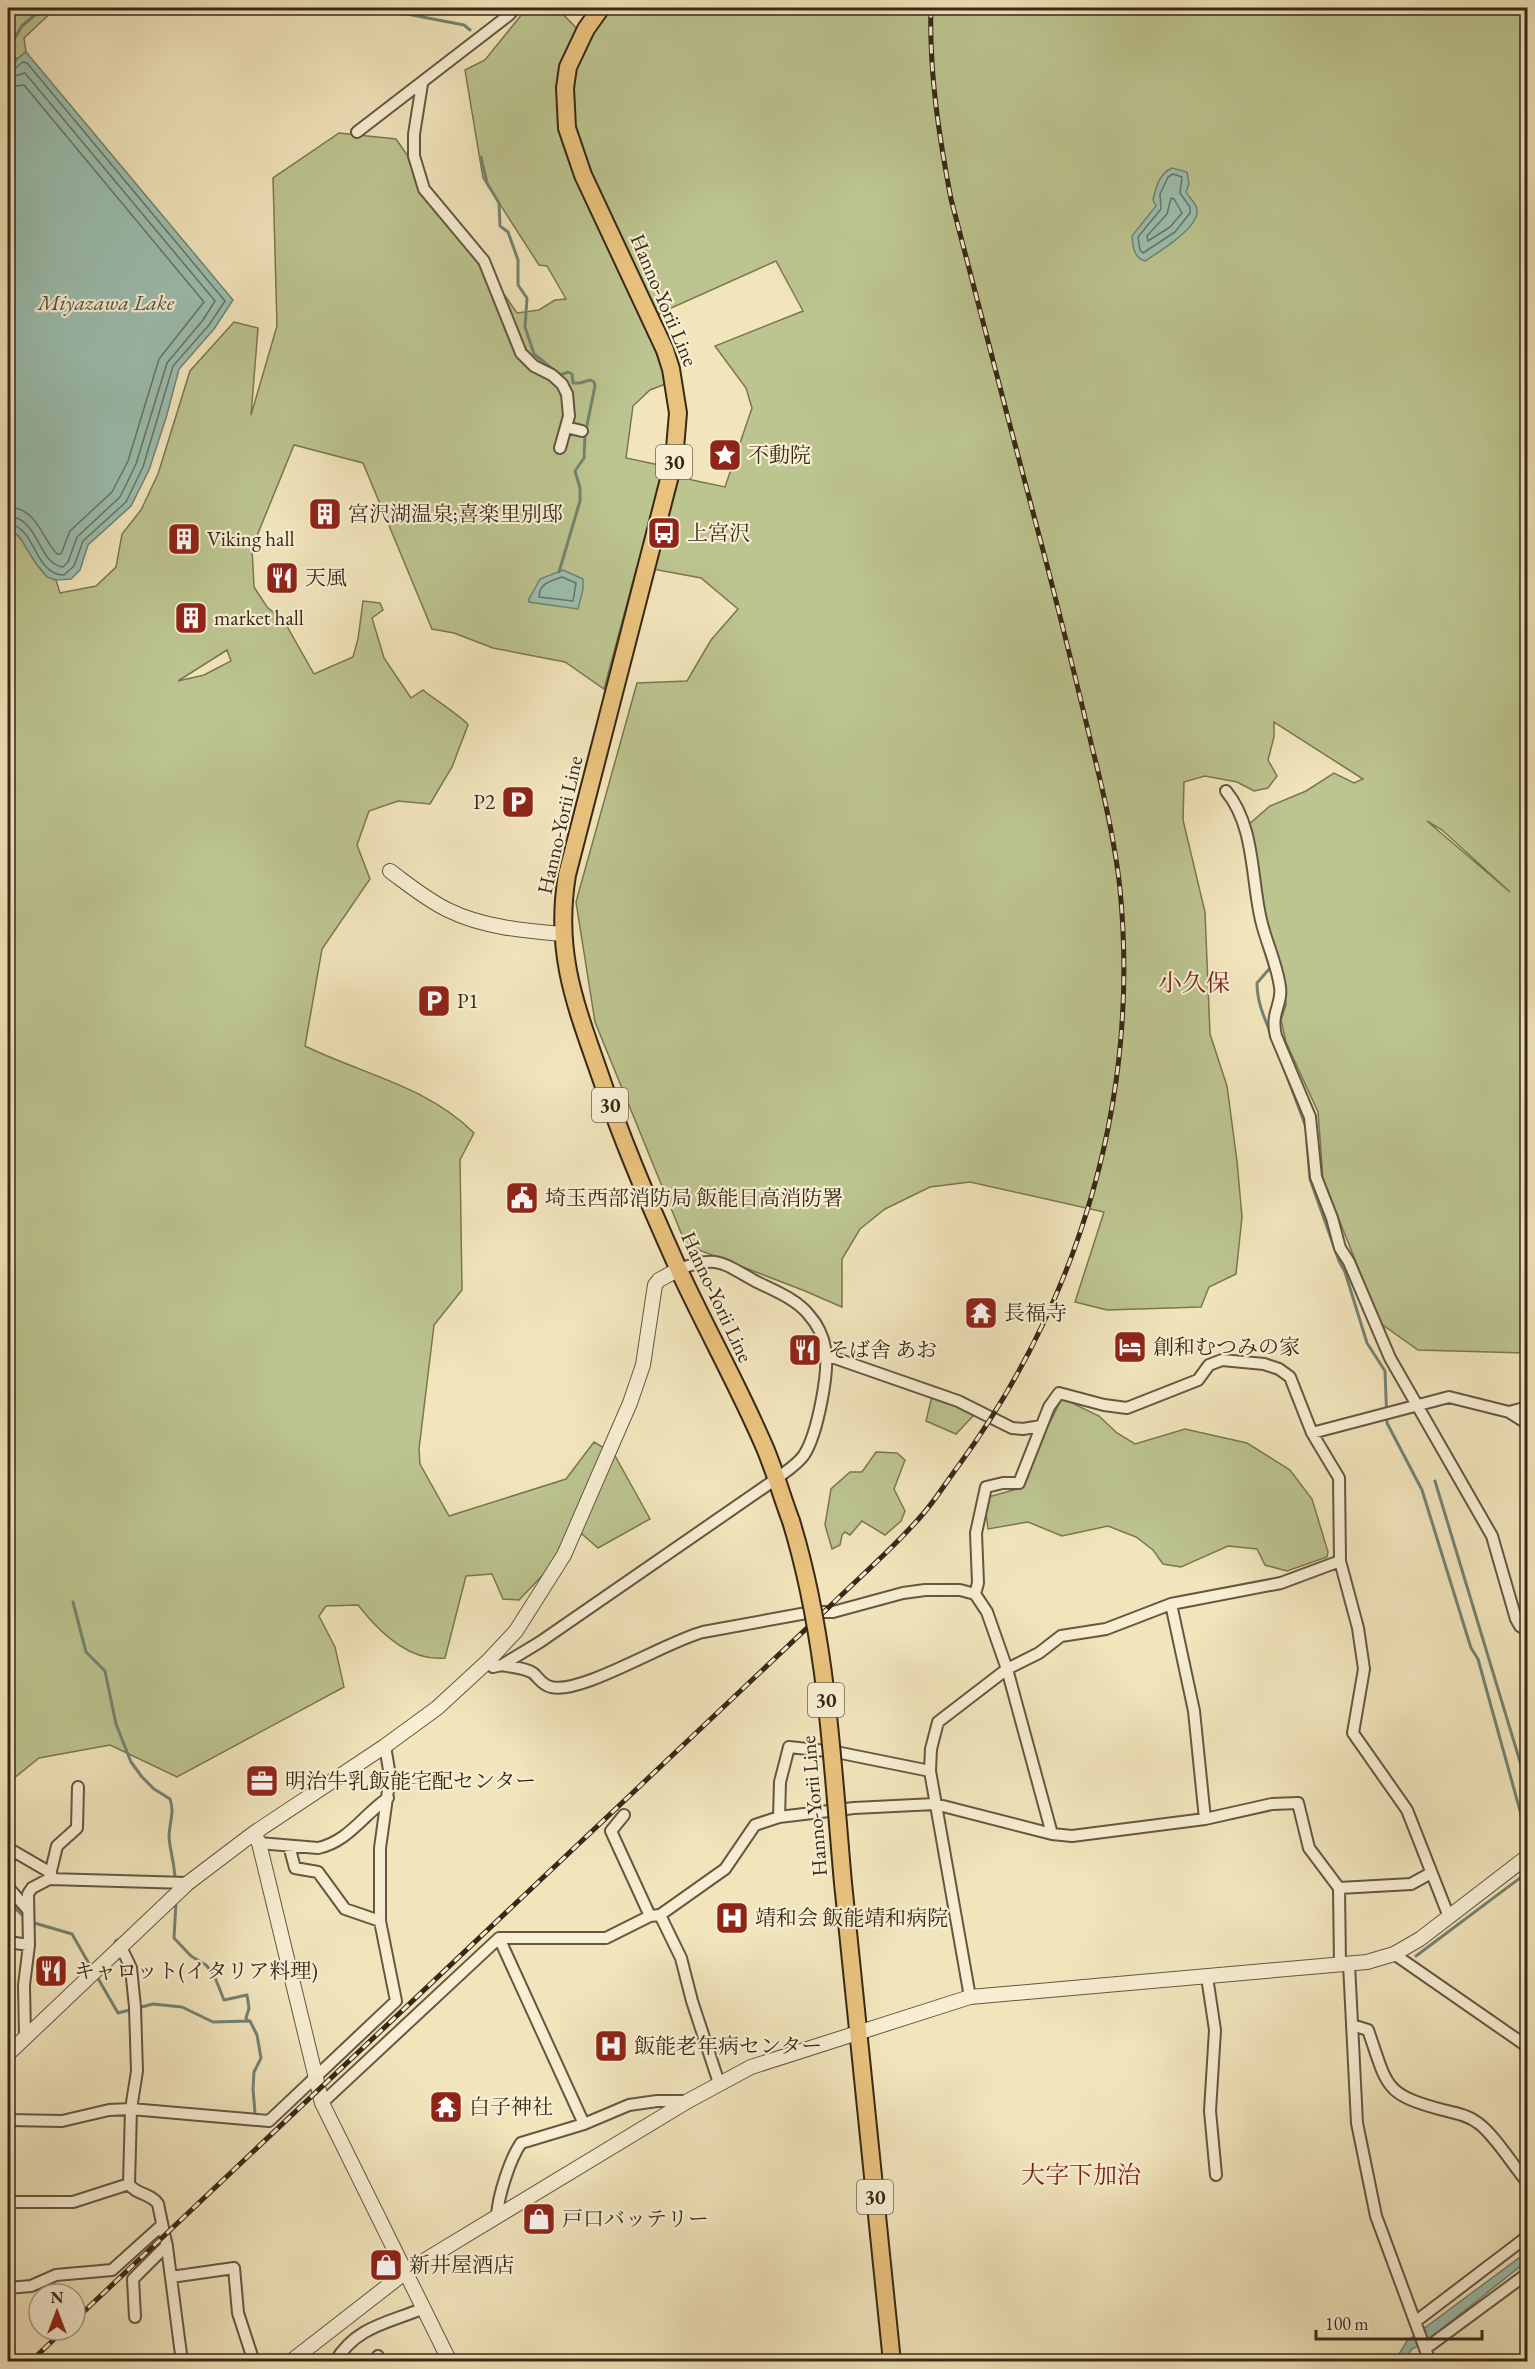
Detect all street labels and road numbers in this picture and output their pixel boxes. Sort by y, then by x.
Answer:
street label: Hanno-Yorii Line [624,230,704,370]
road number: 30 [656,445,692,479]
street label: Hanno-Yorii Line [530,753,589,897]
road number: 30 [592,1088,628,1122]
street label: Hanno-Yorii Line [675,1227,759,1366]
road number: 30 [808,1683,844,1717]
street label: Hanno-Yorii Line [794,1735,833,1877]
road number: 30 [857,2180,893,2214]

